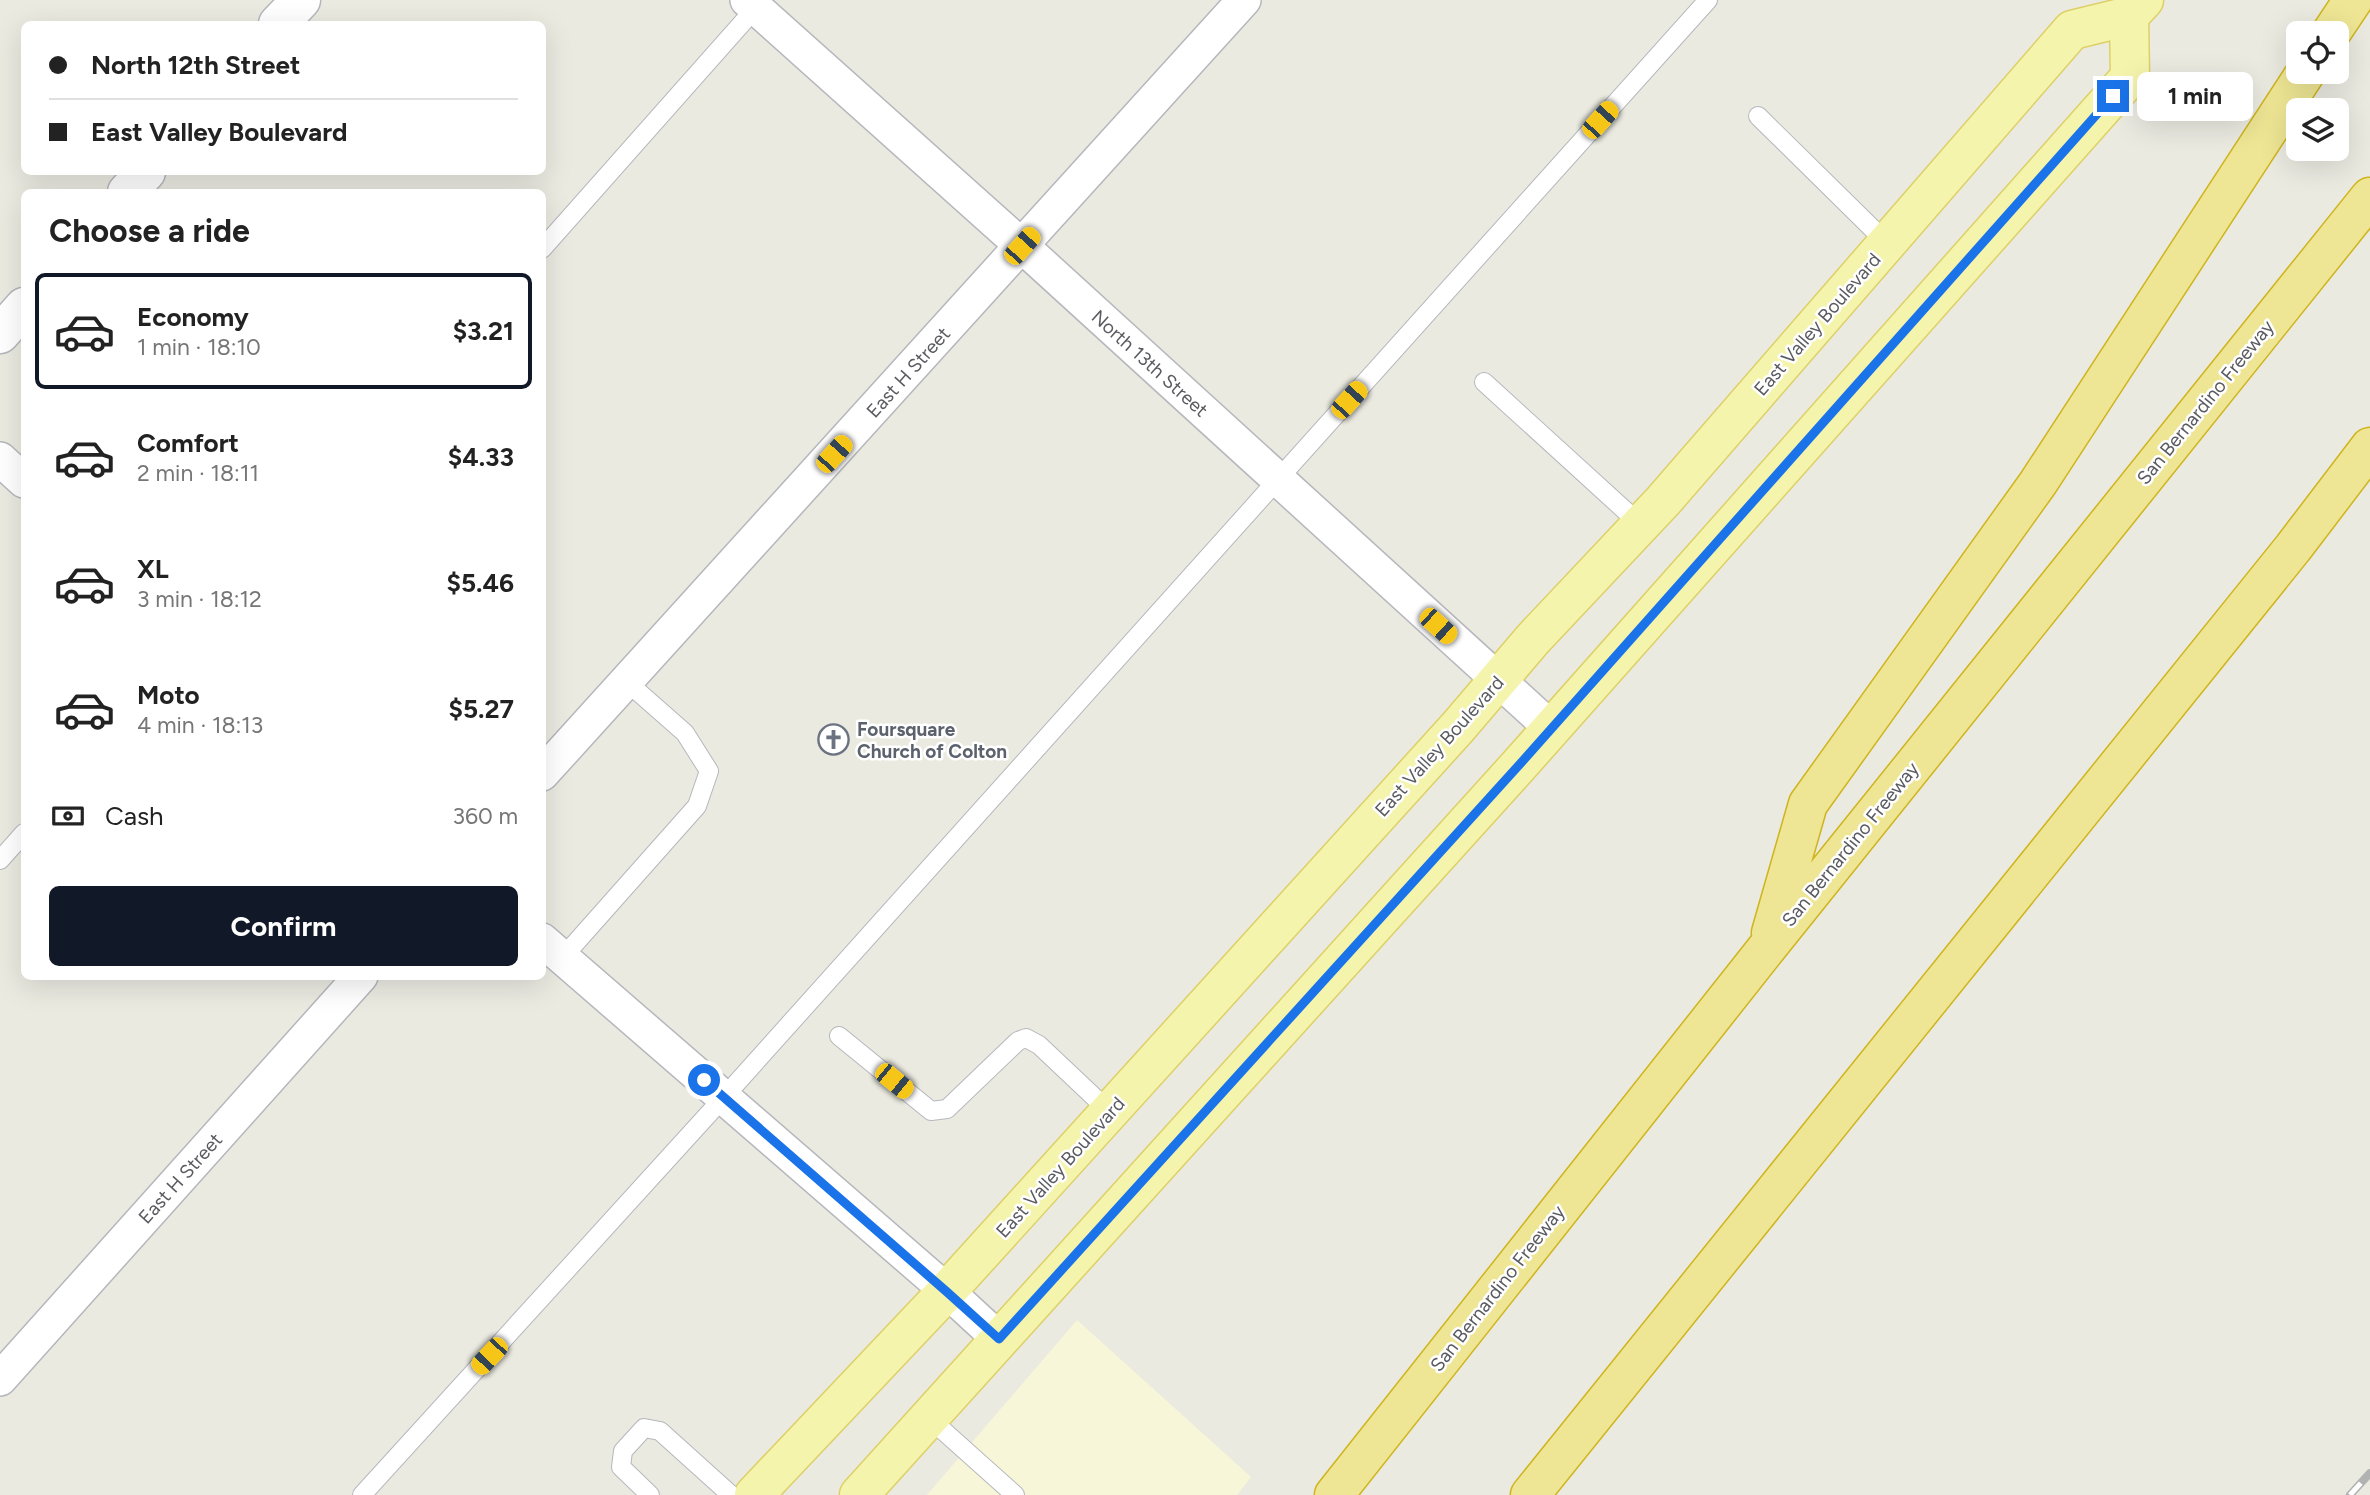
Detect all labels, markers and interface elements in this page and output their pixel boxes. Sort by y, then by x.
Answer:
map controls [2286,21,2349,161]
button: locate [2286,21,2349,84]
text: North 12th Street [91,49,300,81]
callout: 1 min [2138,72,2253,120]
route end [2097,80,2129,112]
text: 1 min [2168,82,2222,110]
car [1579,97,1622,143]
button: layers [2286,98,2349,161]
text: East Valley Boulevard [91,116,348,148]
text: Choose a ride [49,212,250,250]
car [1001,223,1044,269]
street label: East Valley Boulevard [1749,248,1886,400]
icon: car [53,300,116,363]
text: Economy [137,301,249,333]
street label: North 13th Street [1087,305,1213,422]
text: $3.21 [453,315,514,347]
street label: San Bernardino Freeway [2132,315,2279,489]
street label: East H Street [862,322,955,422]
text: 1 min · 18:10 [137,333,261,361]
car [1328,377,1371,423]
icon: car [53,426,116,489]
text: Comfort [137,427,239,459]
car [813,431,856,477]
text: $4.33 [448,441,514,473]
text: 2 min · 18:11 [137,459,259,487]
icon: car [53,552,116,615]
text: XL [137,553,169,585]
text: $5.46 [447,567,514,599]
text: 3 min · 18:12 [137,585,262,613]
car [1416,604,1461,648]
street label: East Valley Boulevard [1370,671,1509,821]
icon: car [53,678,116,741]
text: Moto [137,679,200,711]
text: $5.27 [449,693,514,725]
text: 4 min · 18:13 [137,711,263,739]
place label: Foursquare Church of Colton [857,718,1007,763]
church icon: Foursquare Church of Colton [817,723,851,757]
street label: San Bernardino Freeway [1777,757,1924,931]
icon: cash [49,797,87,835]
text: Cash [105,800,164,832]
text: 360 m [452,802,518,830]
button: Confirm [49,886,518,966]
car [872,1060,917,1102]
route start [688,1064,720,1096]
street label: East Valley Boulevard [991,1092,1130,1242]
street label: East H Street [134,1128,227,1228]
street label: San Bernardino Freeway [1425,1200,1570,1376]
car [467,1333,512,1379]

